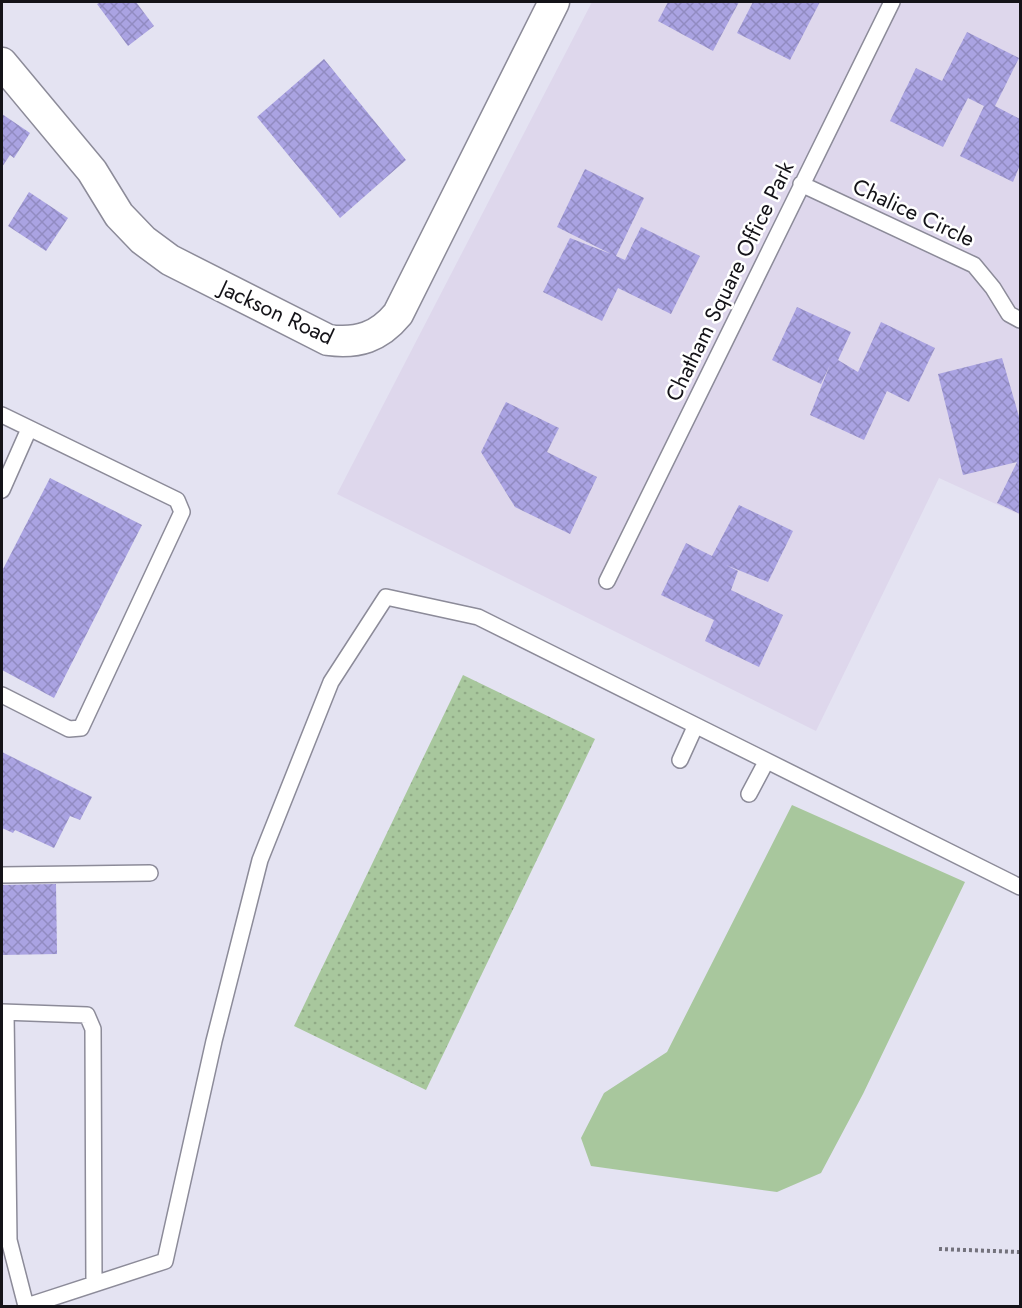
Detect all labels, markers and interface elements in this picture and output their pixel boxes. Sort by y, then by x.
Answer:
street label: Chatham Square Office Park [657,155,801,406]
street label: Chalice Circle [848,170,980,254]
street label: Jackson Road [212,270,339,352]

